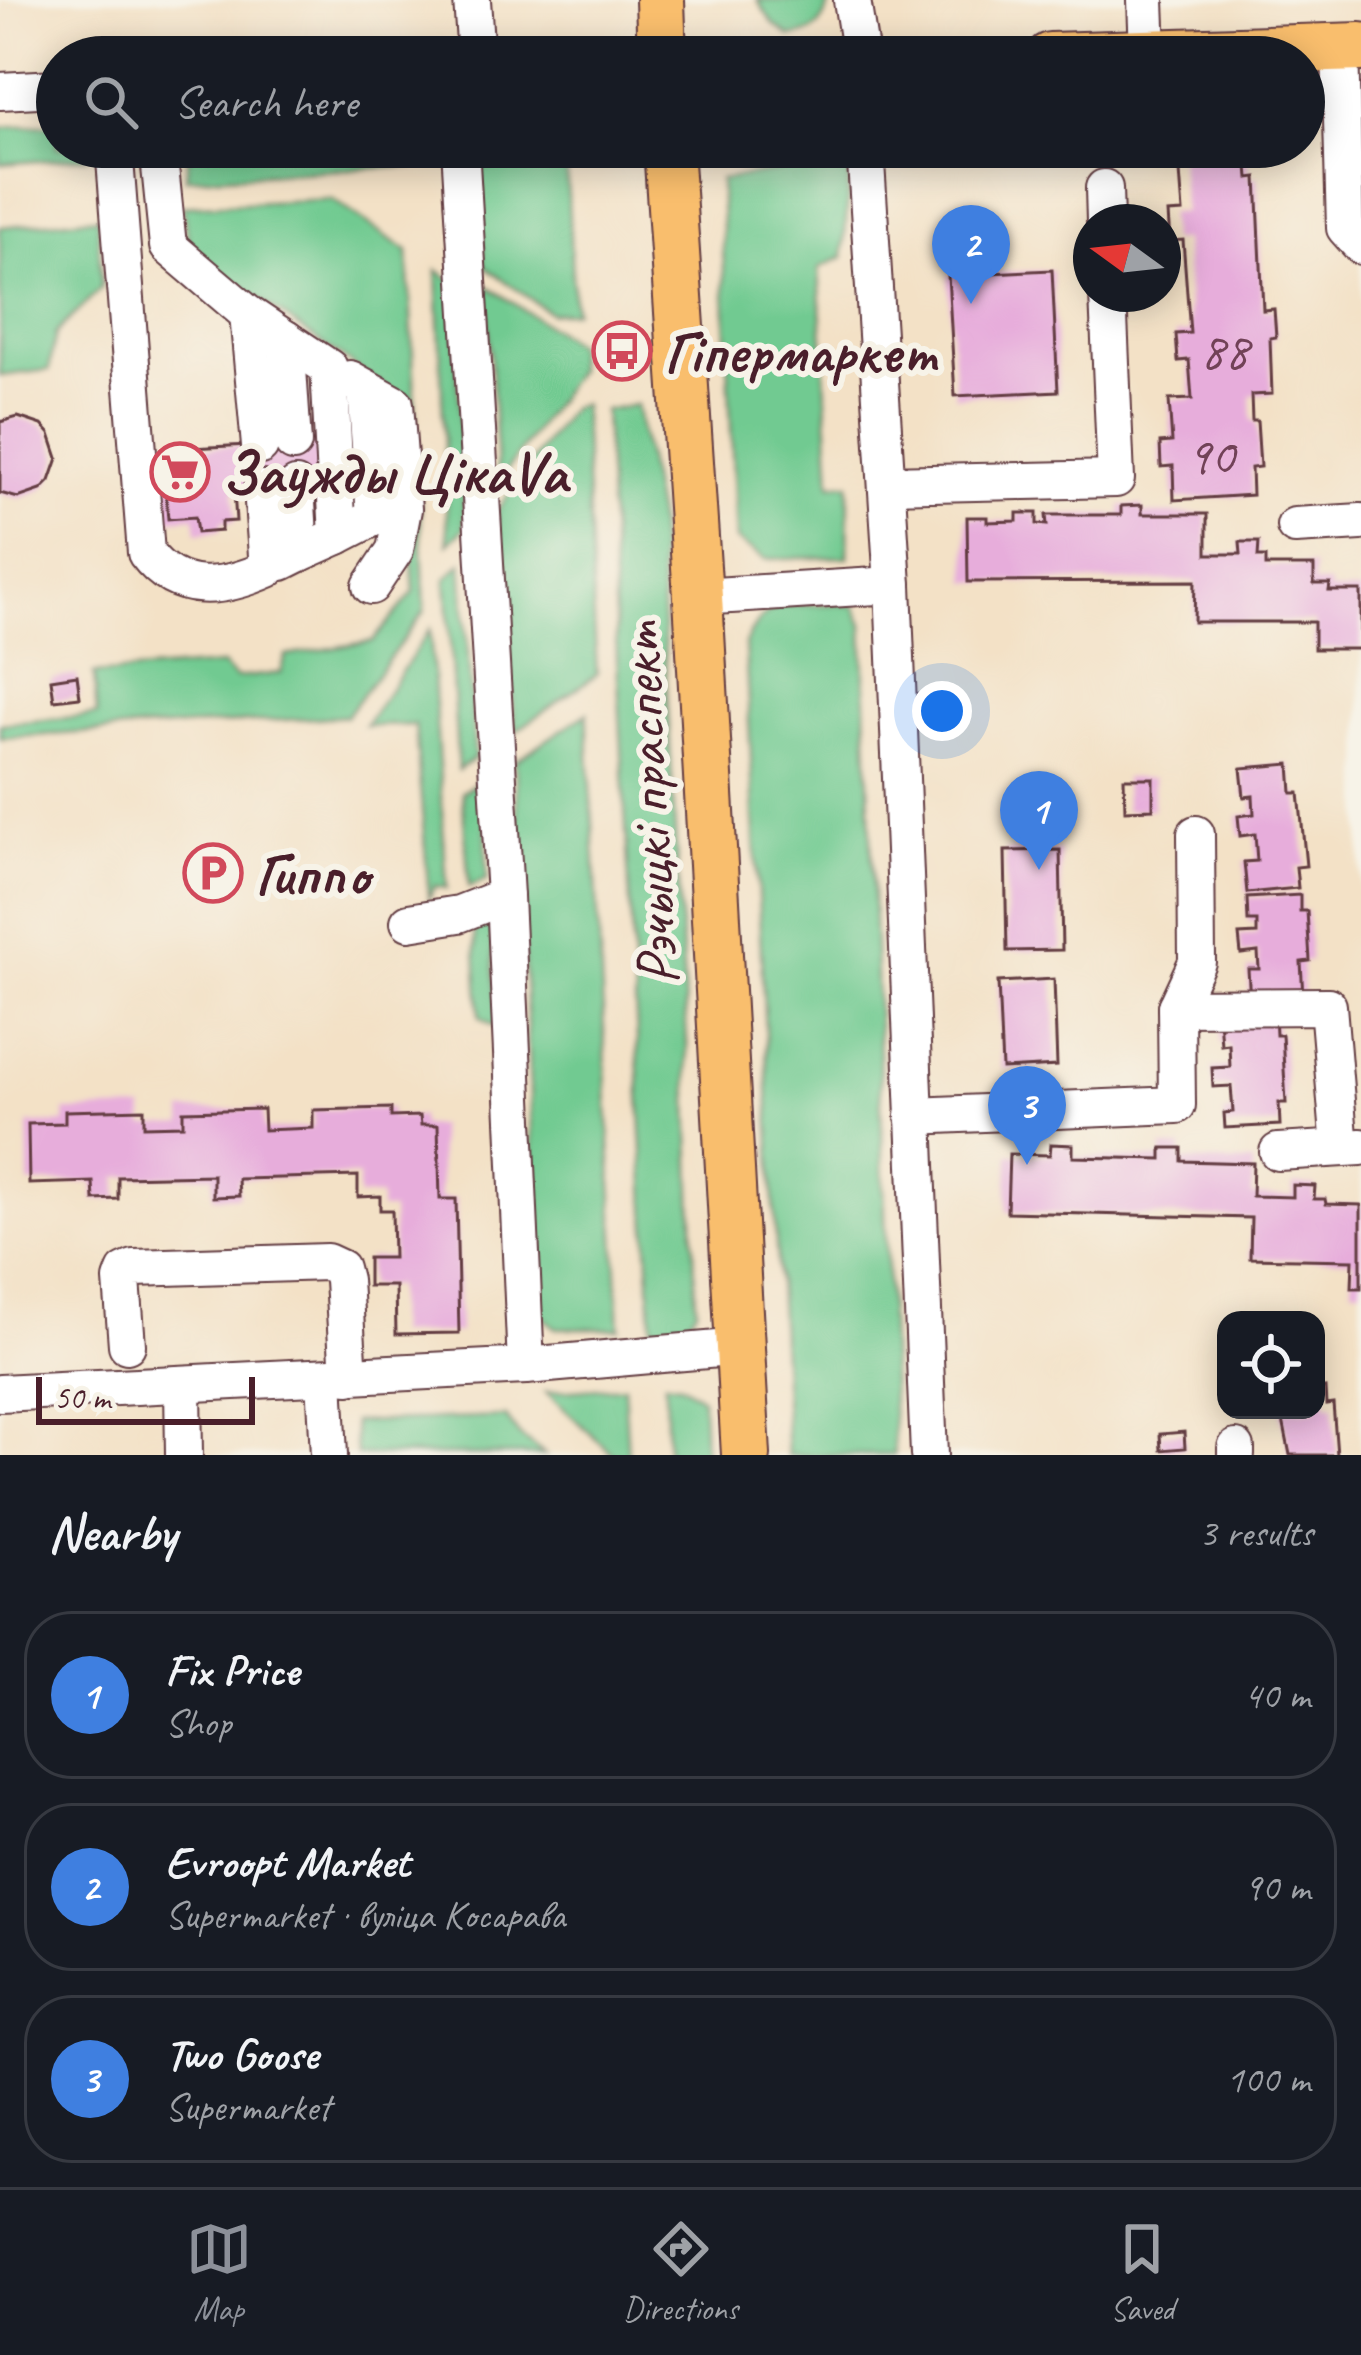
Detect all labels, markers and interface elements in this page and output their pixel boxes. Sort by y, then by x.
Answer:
search box [36,36,1325,168]
icon: search [78,69,144,135]
text: Search here [174,74,357,131]
north arrow [1073,204,1181,312]
pin: 2 [932,205,1010,304]
place label: Гіпермаркет [664,314,939,390]
house number: 88 [1200,316,1253,384]
bus stop icon: Гіпермаркет [591,320,653,382]
house number: 90 [1186,421,1238,489]
place label: Заужды ЦікаVа [222,435,571,511]
supermarket icon: Заужды ЦікаVа [149,441,211,503]
street label: Рэчыцкі праспект [600,619,695,987]
your location [912,681,972,741]
pin: 1 [1000,771,1078,870]
place label: Гиппо [255,836,374,912]
parking icon: Гиппо [182,842,244,904]
pin: 3 [988,1066,1066,1165]
map controls [1217,1311,1325,1419]
button: locate [1217,1311,1325,1419]
scale bar [36,1371,255,1424]
text: 50 m [54,1377,110,1419]
text: Nearby [48,1501,176,1565]
text: 3 results [1199,1509,1313,1558]
text: Fix Price [165,1642,299,1699]
text: 1 [81,1671,99,1720]
text: 40 m [1244,1671,1310,1720]
text: Shop [165,1699,231,1748]
text: Evroopt Market [165,1834,410,1891]
text: 2 [81,1863,99,1912]
text: 90 m [1244,1863,1310,1912]
text: Supermarket · вуліца Косарава [165,1891,565,1940]
text: Two Goose [165,2026,318,2083]
text: 3 [81,2055,99,2104]
text: 100 m [1226,2055,1310,2104]
text: Supermarket [165,2083,331,2132]
tab: Map [186,2216,252,2330]
tab: Directions [623,2216,738,2330]
tab: Saved [1109,2216,1175,2330]

